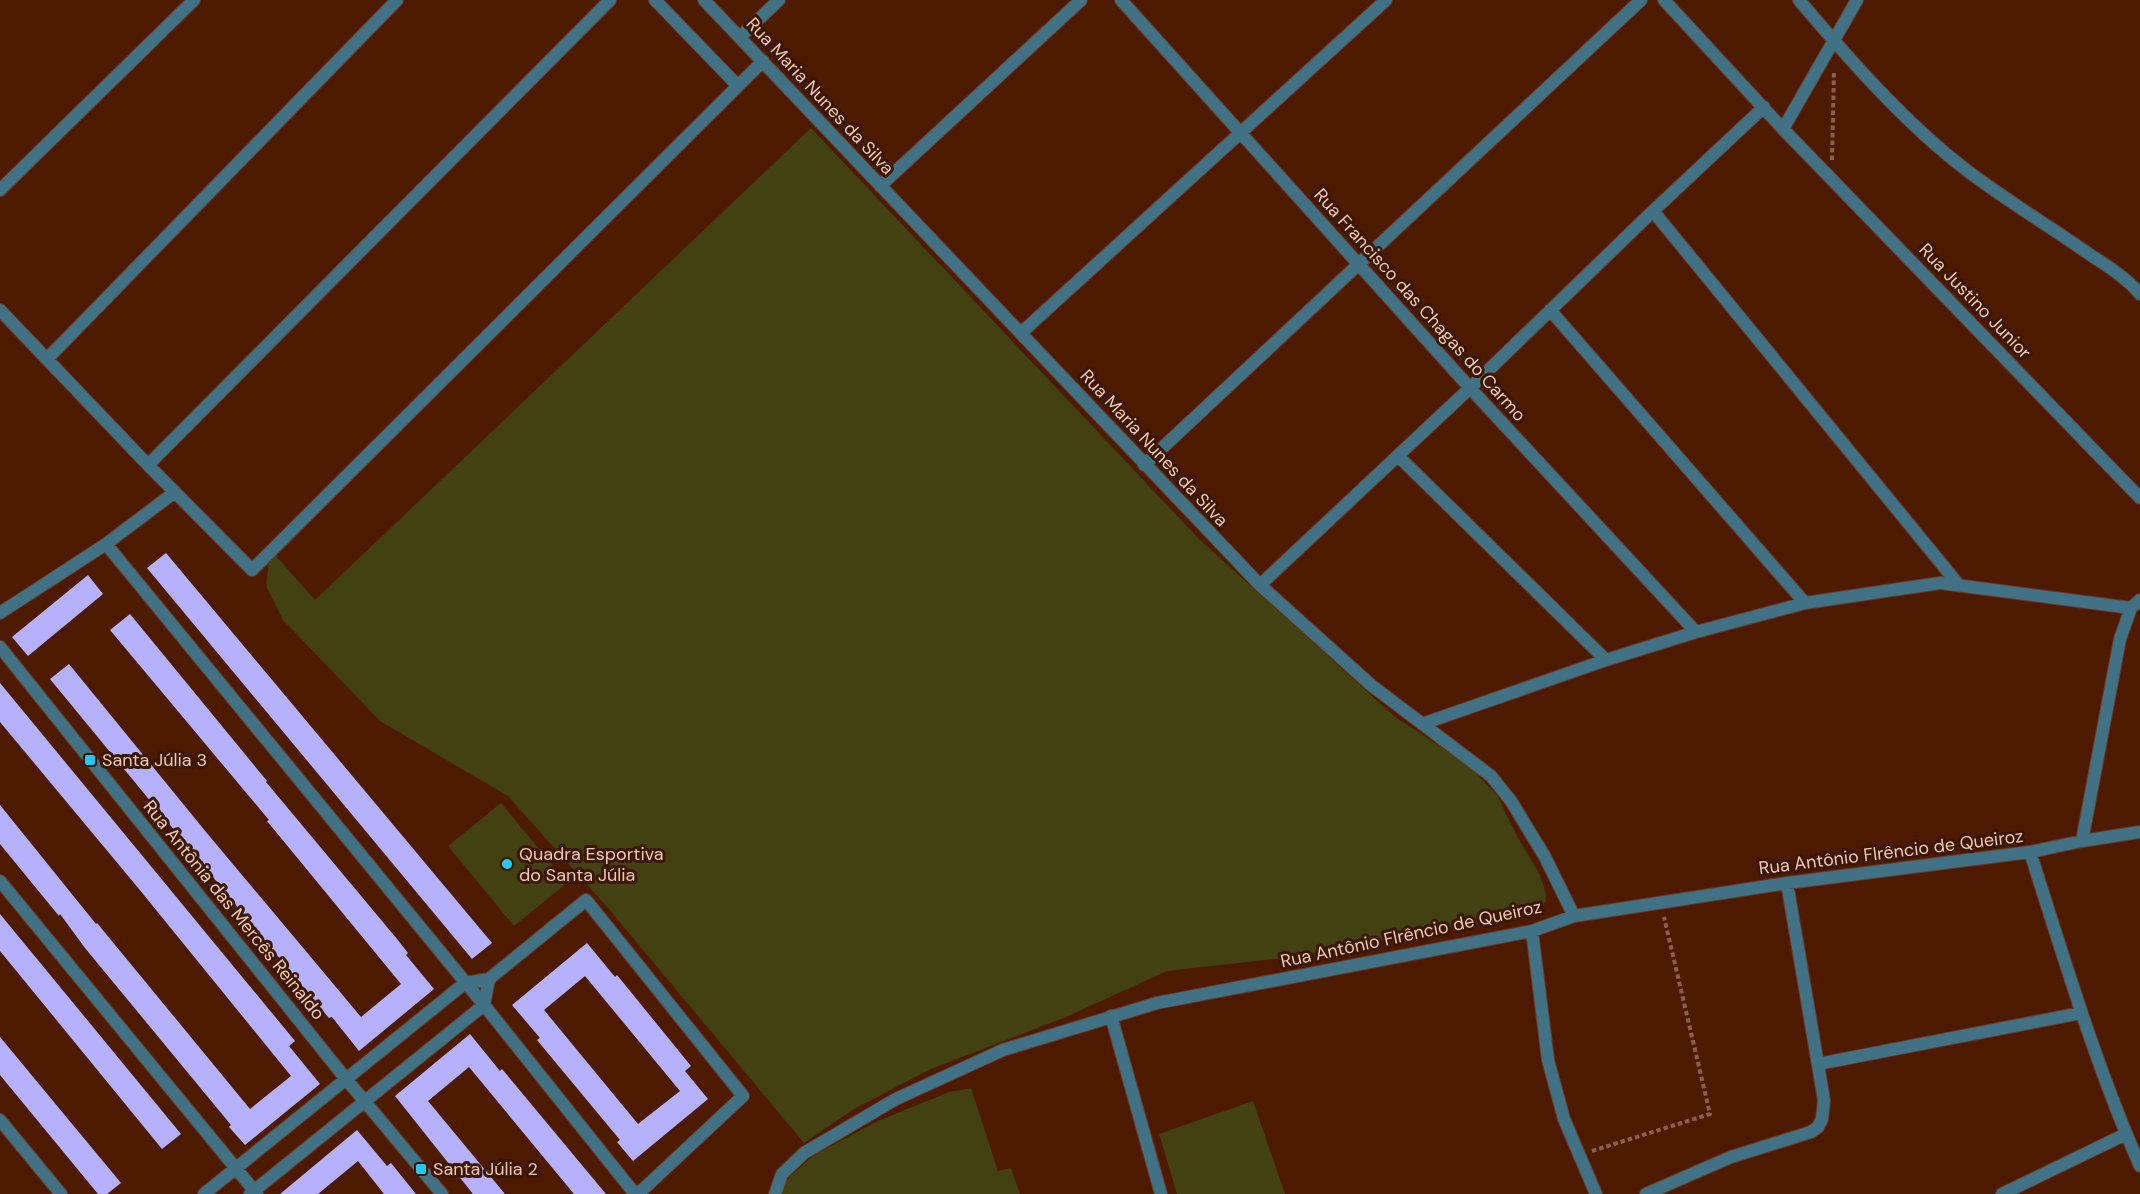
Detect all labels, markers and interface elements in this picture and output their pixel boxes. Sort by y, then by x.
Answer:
street label: Rua Maria Nunes da Silva [741,12,899,180]
street label: Rua Francisco das Chagas do Carmo [1309,183,1531,427]
street label: Rua Justino Junior [1914,238,2037,364]
street label: Rua Maria Nunes da Silva [1075,364,1233,532]
place label: Santa Júlia 3 [102,748,207,772]
marker: Santa Júlia 3 [83,753,97,767]
street label: Rua Antônia das Mercês Reinaldo [138,795,330,1025]
street label: Rua Antônio Flrêncio de Queiroz [1757,824,2025,880]
place label: Quadra Esportiva do Santa Júlia [519,842,664,887]
marker: Quadra Esportiva do Santa Júlia [500,857,514,871]
street label: Rua Antônio Flrêncio de Queiroz [1278,895,1544,973]
place label: Santa Júlia 2 [433,1157,538,1181]
marker: Santa Júlia 2 [414,1162,428,1176]

